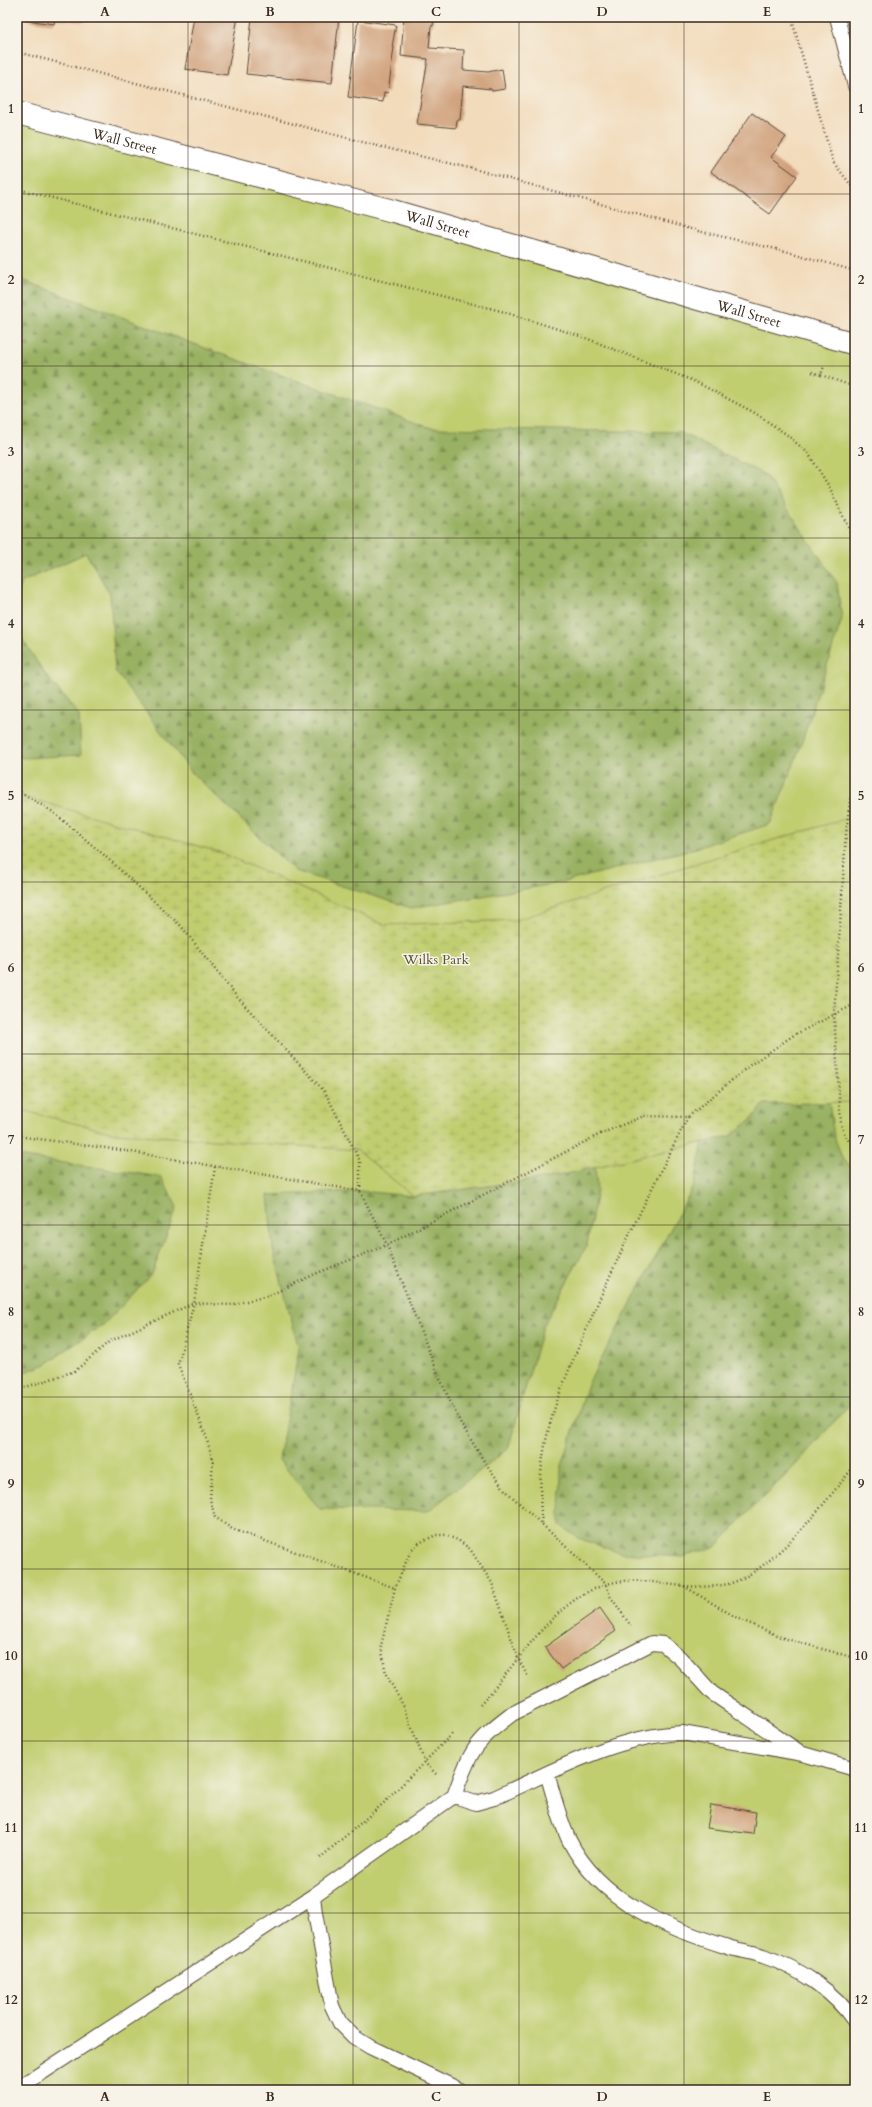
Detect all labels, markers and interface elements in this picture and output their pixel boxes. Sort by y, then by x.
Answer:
text: A [100,3,110,21]
text: B [265,3,275,21]
text: C [431,3,441,21]
text: D [596,3,608,21]
text: E [763,3,771,21]
text: 1 [8,100,14,118]
text: 1 [858,100,864,118]
street label: Wall Street [89,124,159,159]
street label: Wall Street [402,206,472,243]
text: 2 [8,271,15,289]
text: 2 [858,271,865,289]
street label: Wall Street [713,295,784,332]
text: 3 [8,443,15,461]
text: 3 [858,443,865,461]
text: 4 [8,615,15,633]
text: 4 [858,615,865,633]
text: 5 [8,787,14,805]
text: 5 [858,787,864,805]
park label: Wilks Park [402,950,469,969]
text: 6 [8,959,15,977]
text: 6 [858,959,865,977]
text: 7 [8,1131,15,1149]
text: 7 [858,1131,865,1149]
text: 8 [8,1303,14,1321]
text: 8 [858,1303,864,1321]
text: 9 [8,1475,15,1493]
text: 9 [858,1475,865,1493]
text: 10 [4,1647,18,1665]
text: 10 [854,1647,868,1665]
text: 11 [4,1819,18,1837]
text: 11 [854,1819,868,1837]
text: 12 [4,1991,18,2009]
text: 12 [854,1991,868,2009]
text: A [100,2088,110,2106]
text: B [265,2088,275,2106]
text: C [431,2088,441,2106]
text: D [596,2088,608,2106]
text: E [763,2088,771,2106]

